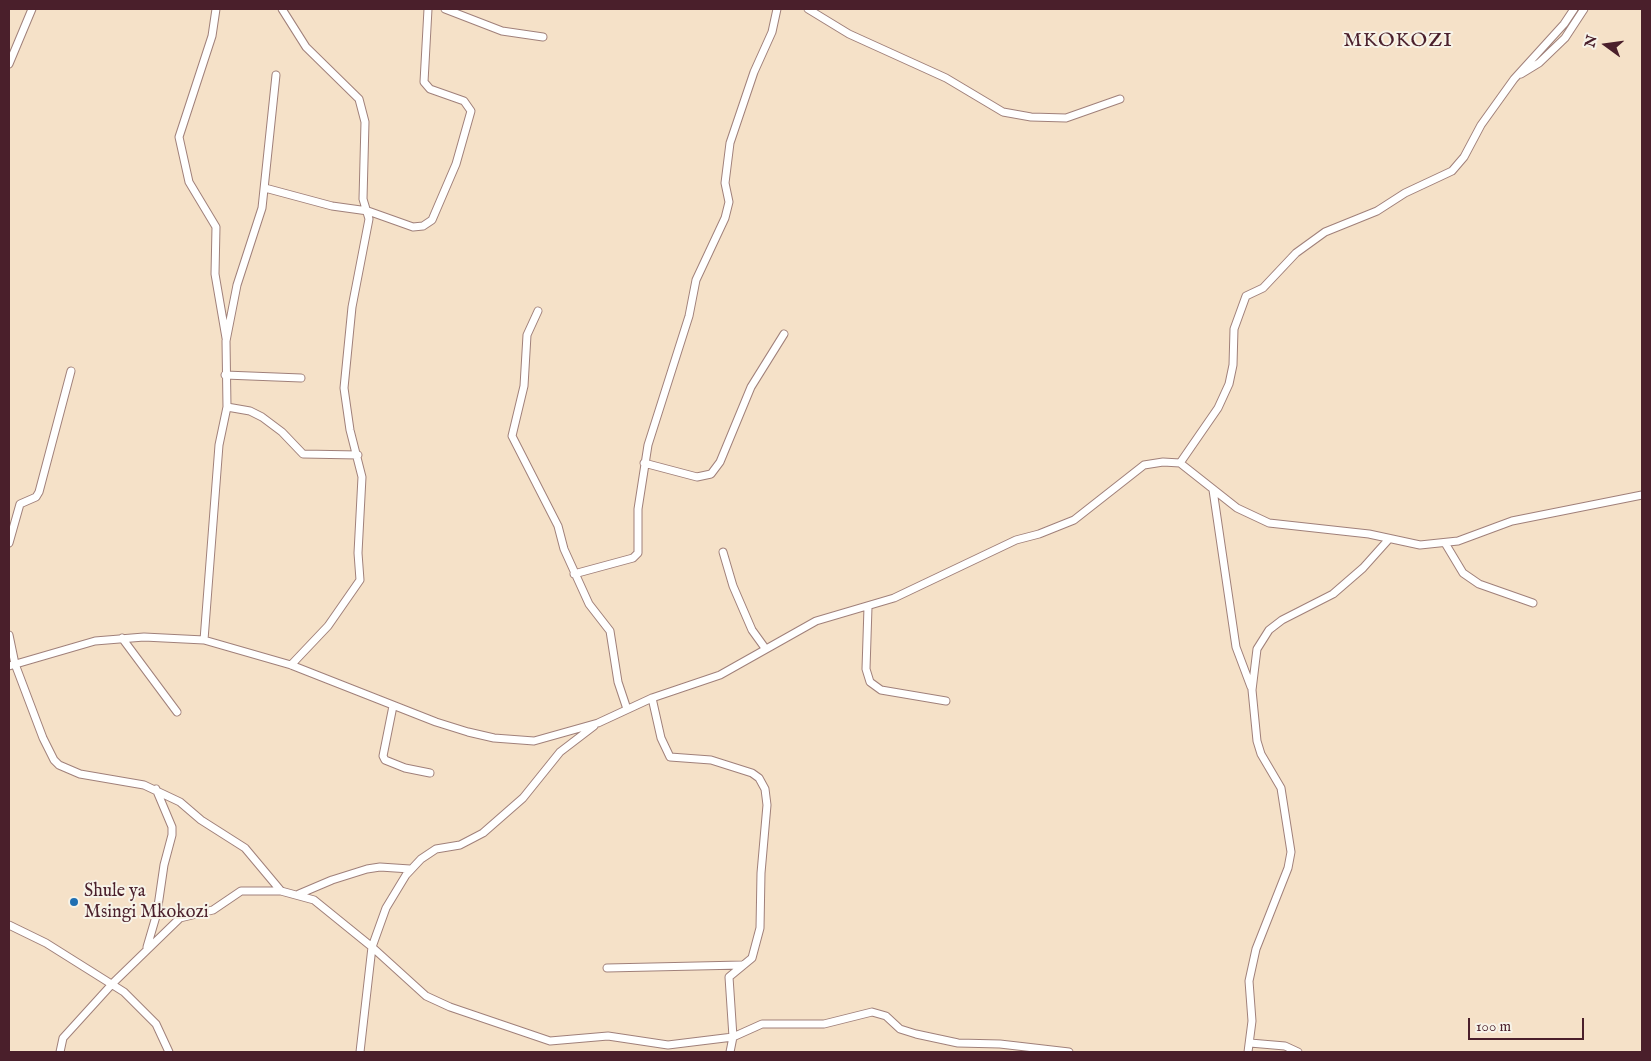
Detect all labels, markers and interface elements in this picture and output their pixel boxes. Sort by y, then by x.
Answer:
north arrow [1581,20,1631,70]
district label: MKOKOZI [1342,30,1454,54]
text: N [1581,33,1602,49]
place label: Shule ya Msingi Mkokozi [84,881,209,924]
marker: Shule ya Msingi Mkokozi [68,896,80,908]
scale bar [1471,1008,1587,1040]
text: 100 m [1476,1017,1511,1036]

